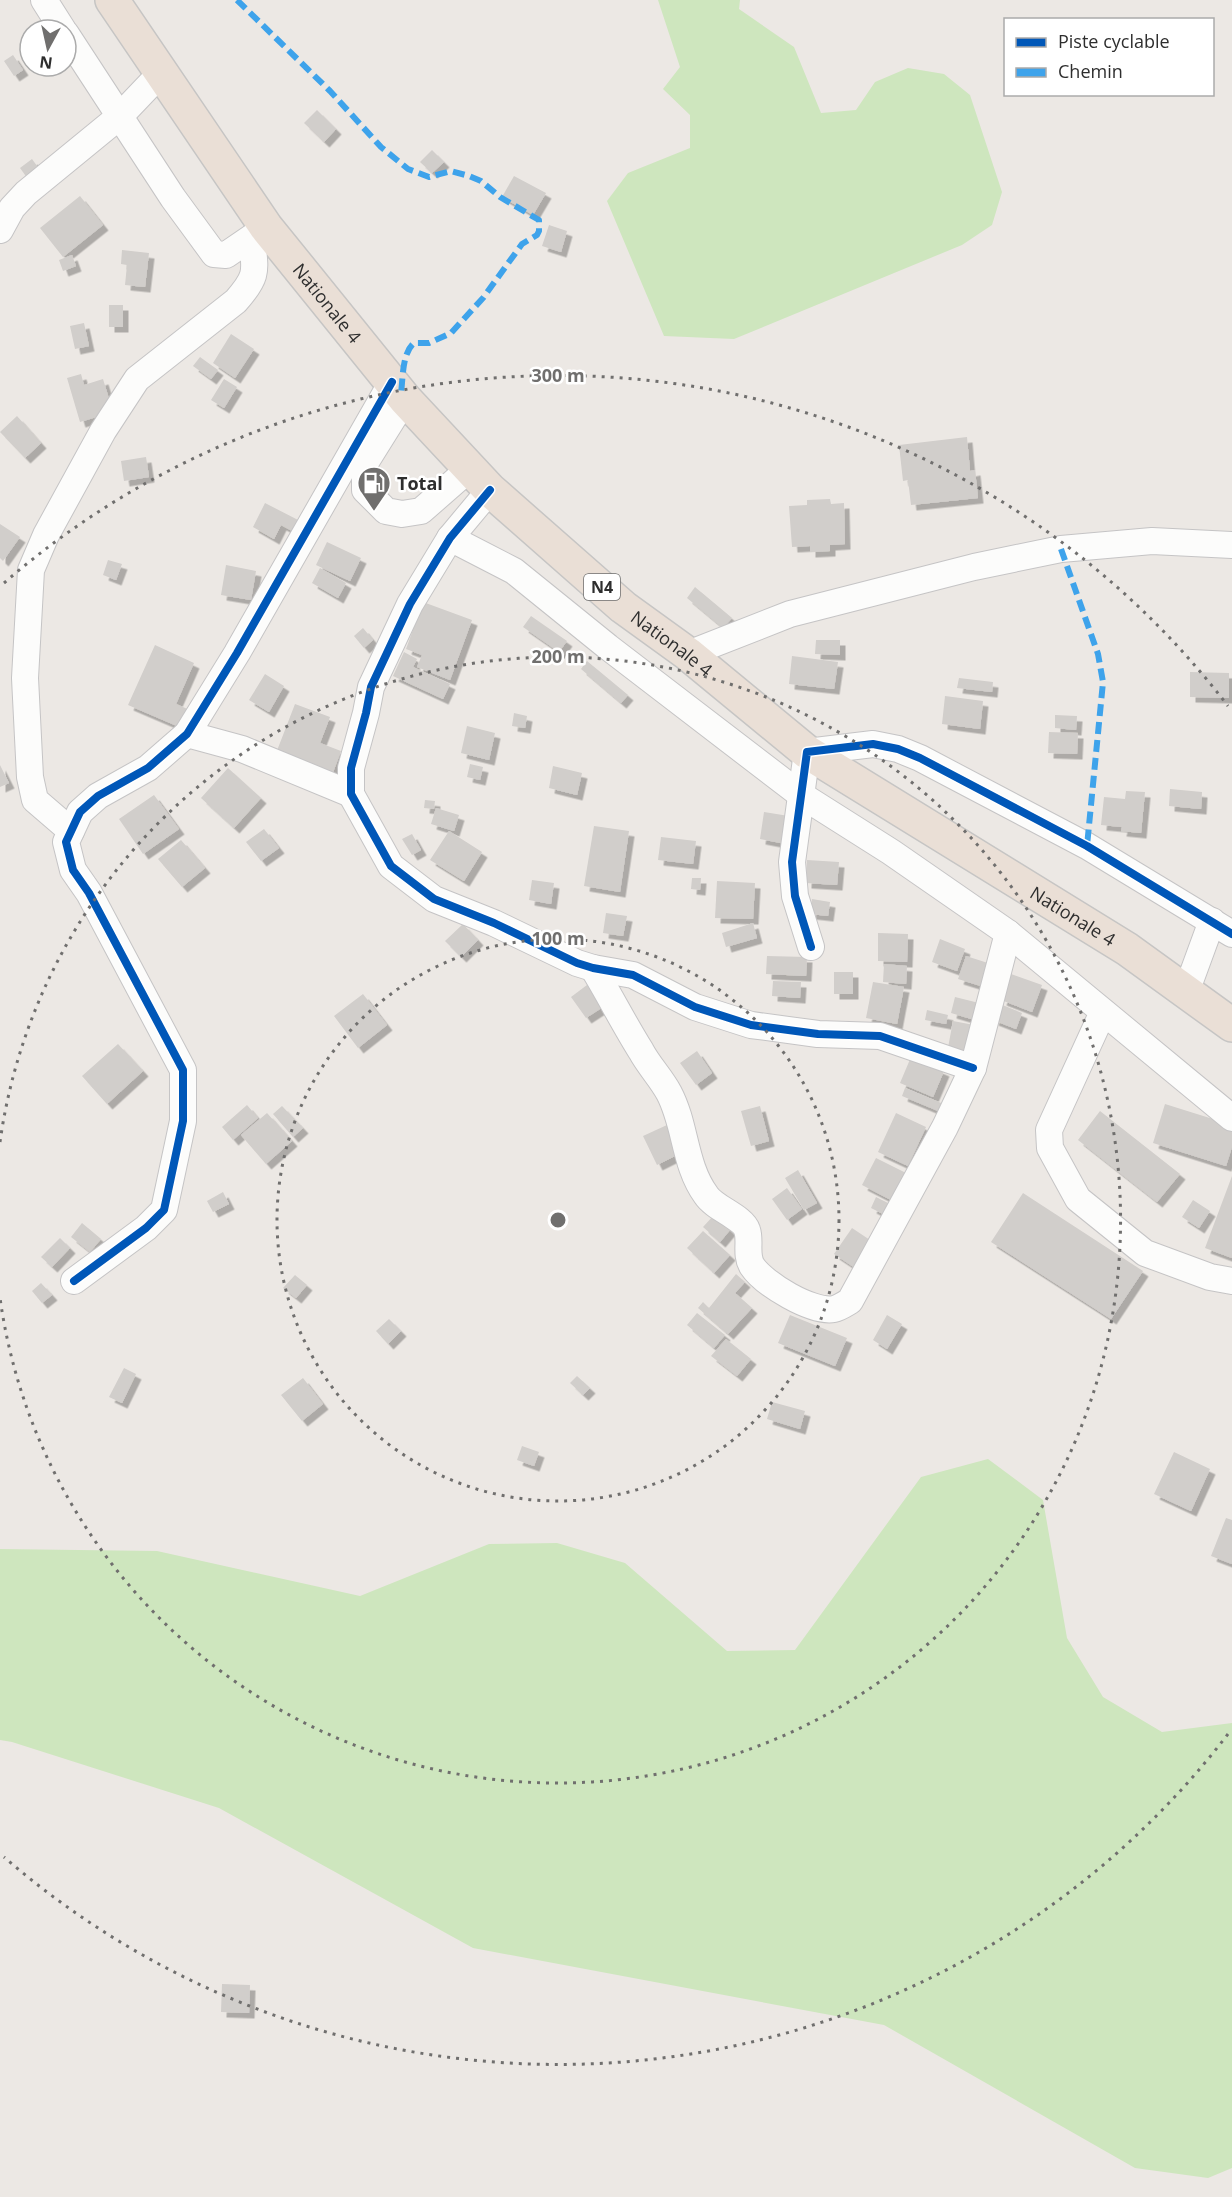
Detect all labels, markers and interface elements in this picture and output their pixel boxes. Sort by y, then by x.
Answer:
north arrow [18,18,78,78]
legend [1004,18,1214,96]
text: Piste cyclable [1058,29,1170,53]
text: N [38,51,54,75]
text: Chemin [1058,59,1123,83]
street label: Nationale 4 [288,258,367,348]
text: 300 m [531,363,585,387]
fuel station icon: Total [356,465,392,512]
place label: Total [397,471,443,495]
road number: N4 [584,574,620,600]
street label: Nationale 4 [626,605,718,682]
text: 200 m [531,644,585,668]
street label: Nationale 4 [1026,880,1120,951]
text: 100 m [531,926,585,950]
centre of rings [548,1210,568,1230]

